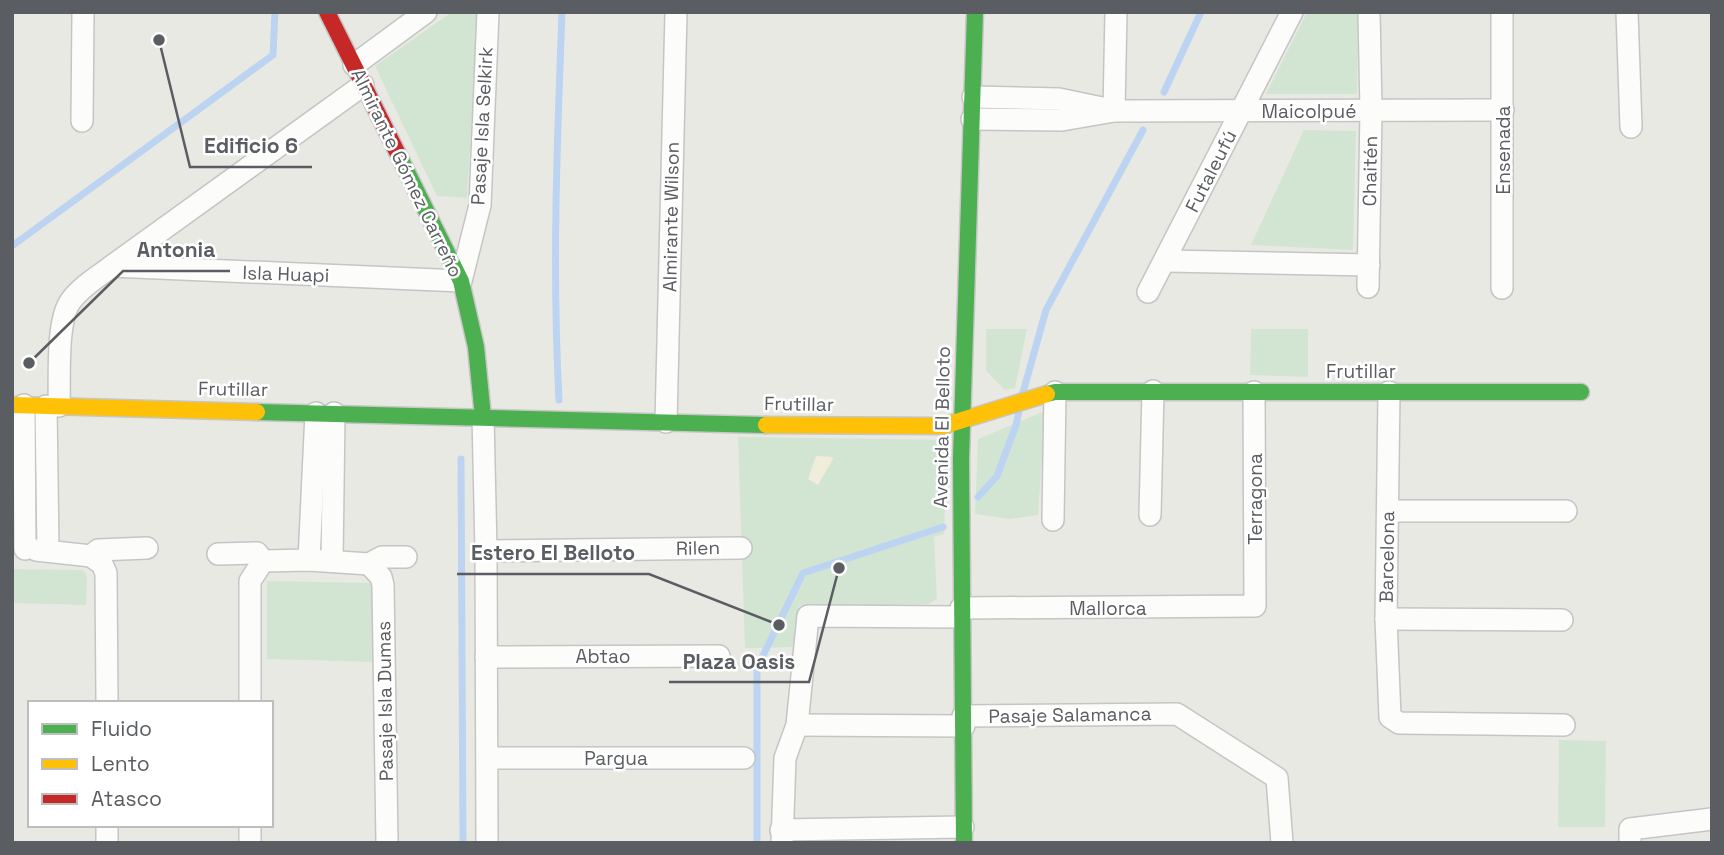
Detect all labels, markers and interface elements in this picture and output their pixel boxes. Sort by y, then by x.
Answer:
street label: Pasaje Isla Selkirk [465,46,499,206]
street label: Almirante Gómez Carreño [345,64,469,282]
street label: Maicolpué [1262,99,1356,124]
street label: Ensenada [1491,105,1516,195]
callout: Edificio 6 [190,125,312,167]
street label: Futaleufú [1180,126,1242,216]
text: Edificio 6 [204,132,298,159]
street label: Chaitén [1357,135,1383,207]
street label: Almirante Wilson [657,142,685,292]
callout: Antonia [123,229,230,271]
text: Antonia [137,236,215,263]
street label: Isla Huapi [242,260,330,288]
street label: Avenida El Belloto [928,346,956,508]
street label: Frutillar [1326,359,1396,384]
street label: Frutillar [198,376,268,402]
street label: Frutillar [764,391,834,417]
street label: Terragona [1243,453,1268,545]
street label: Barcelona [1374,511,1400,603]
callout: Estero El Belloto [457,532,649,574]
street label: Rilen [676,535,720,561]
text: Estero El Belloto [471,539,635,566]
street label: Mallorca [1069,596,1147,621]
street label: Pasaje Isla Dumas [371,621,399,781]
callout: Plaza Oasis [669,640,809,682]
street label: Abtao [576,644,630,669]
text: Plaza Oasis [683,648,795,675]
legend [28,701,273,827]
street label: Pasaje Salamanca [988,701,1152,729]
text: Fluido [91,715,152,742]
street label: Pargua [584,746,648,771]
text: Lento [91,750,150,777]
text: Atasco [91,785,162,812]

